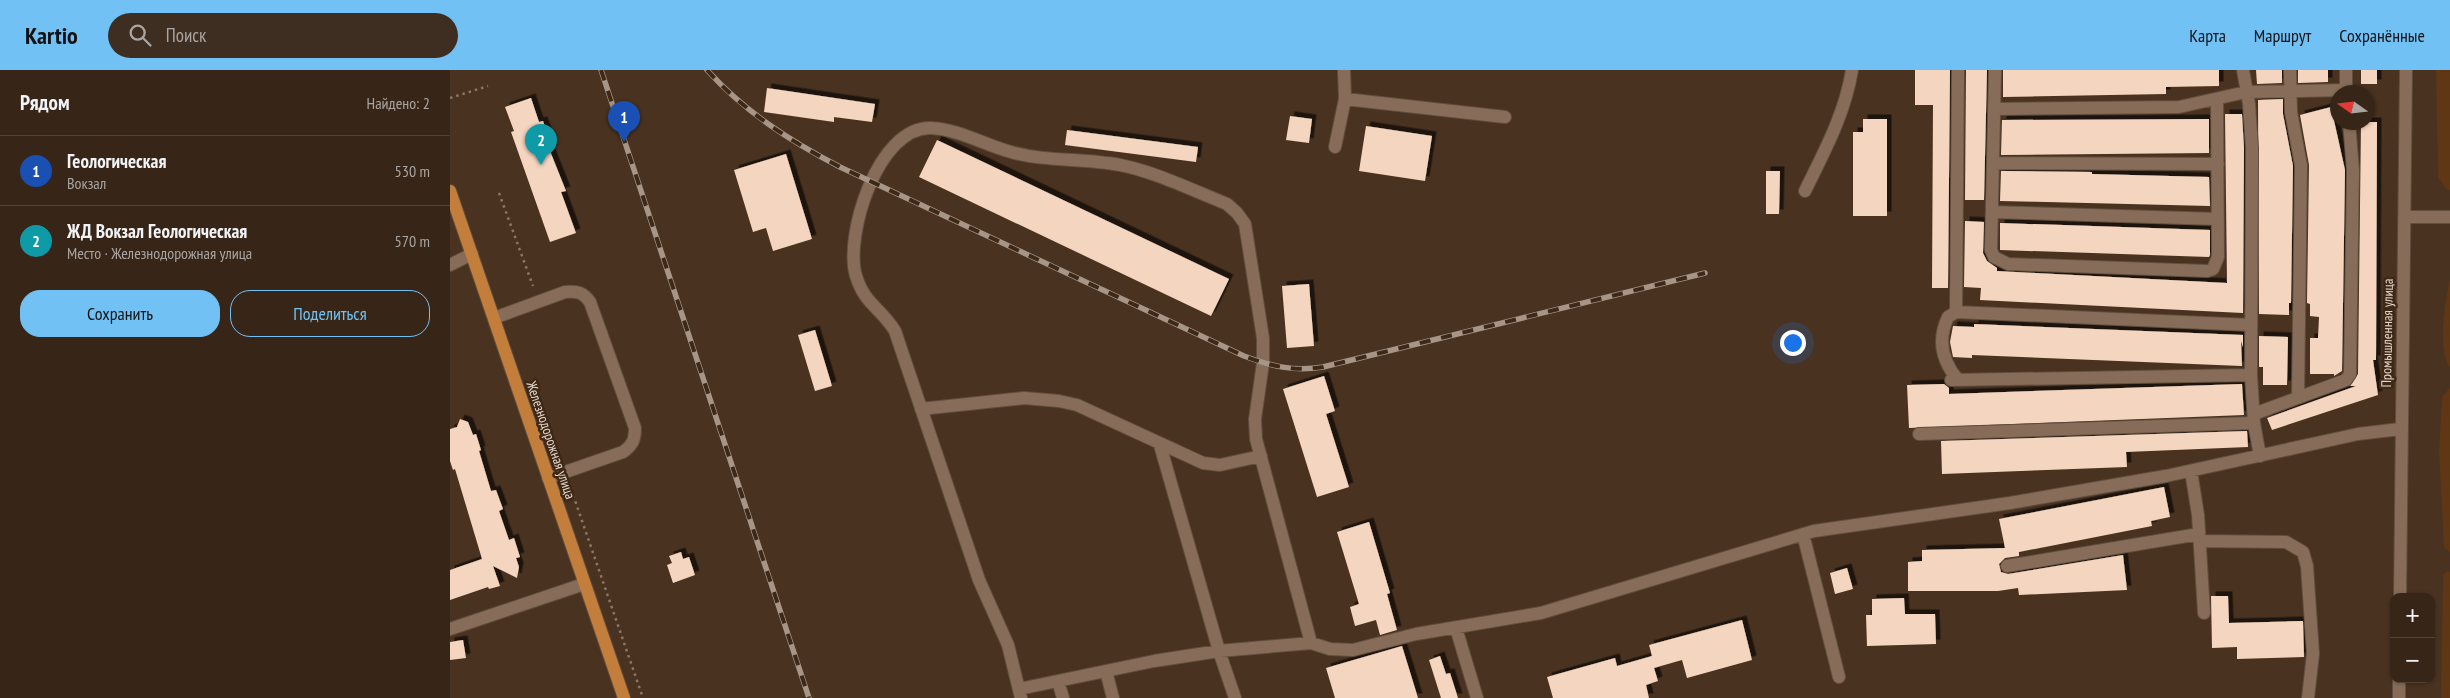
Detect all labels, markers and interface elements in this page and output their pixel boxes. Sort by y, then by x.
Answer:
search box [108,13,458,58]
text: Kartio [25,20,78,51]
icon: search [126,21,154,49]
text: Поиск [166,23,206,47]
text: Карта [2189,24,2226,47]
text: Маршрут [2254,24,2311,47]
text: Сохранённые [2339,24,2425,47]
north arrow [2330,85,2375,130]
text: Рядом [20,89,70,116]
text: Найдено: 2 [367,93,430,113]
pin: 1 [608,101,640,142]
pin: 2 [525,124,557,165]
text: Геологическая [67,149,166,173]
text: 1 [32,161,40,181]
text: 530 m [395,161,430,181]
text: Вокзал [67,173,106,193]
text: ЖД Вокзал Геологическая [67,219,247,243]
text: 2 [32,231,40,251]
text: 570 m [395,231,430,251]
text: Место · Железнодорожная улица [67,243,252,263]
street label: Промышленная улица [2377,278,2397,388]
button: Сохранить [20,290,220,337]
button: Поделиться [230,290,430,337]
your location [1780,330,1806,356]
street label: Железнодорожная улица [522,378,580,501]
map controls [2390,593,2435,683]
button: + [2390,593,2435,638]
button: − [2390,638,2435,683]

